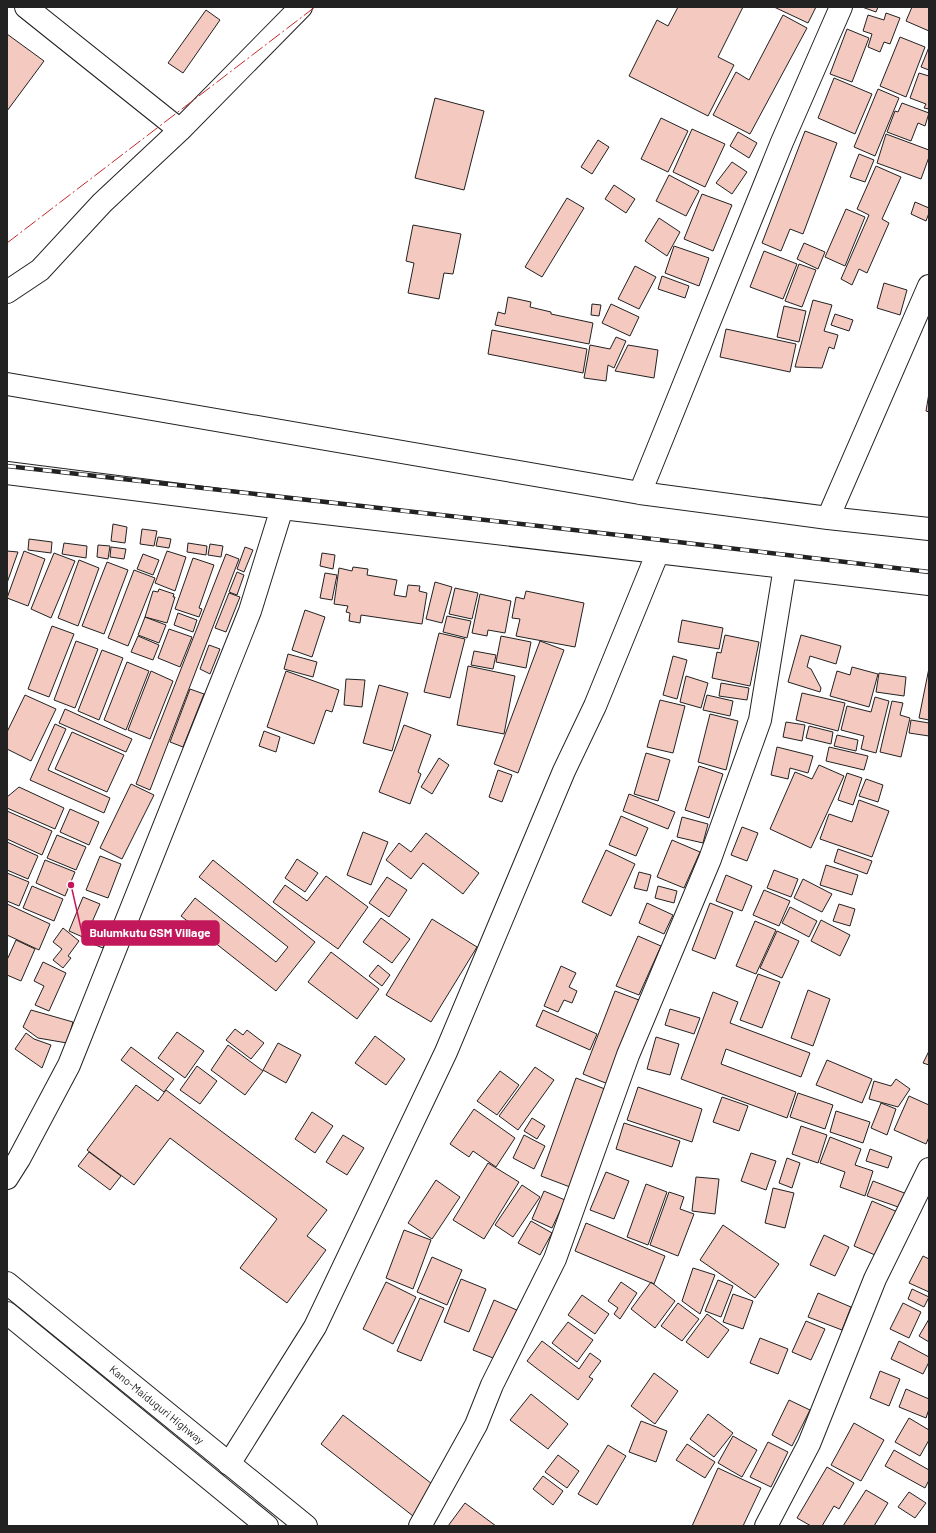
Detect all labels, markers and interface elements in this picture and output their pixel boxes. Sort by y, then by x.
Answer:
callout: Bulumkutu GSM Village [82,921,219,945]
text: Bulumkutu GSM Village [89,925,211,939]
street label: Kano-Maiduguri Highway [107,1362,207,1447]

